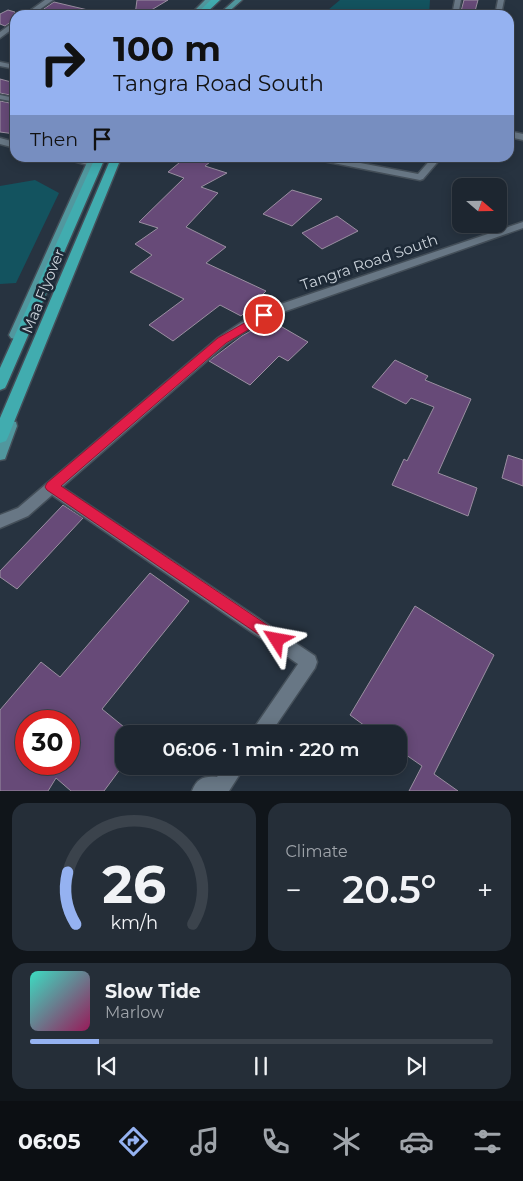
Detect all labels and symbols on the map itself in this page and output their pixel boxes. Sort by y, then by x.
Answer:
north arrow [452,178,508,232]
street label: Tangra Road South [298,230,440,294]
street label: Maa Flyover [17,246,69,336]
pin [243,294,285,336]
position arrow [250,613,302,665]
speed limit sign: 30 [15,710,80,775]

